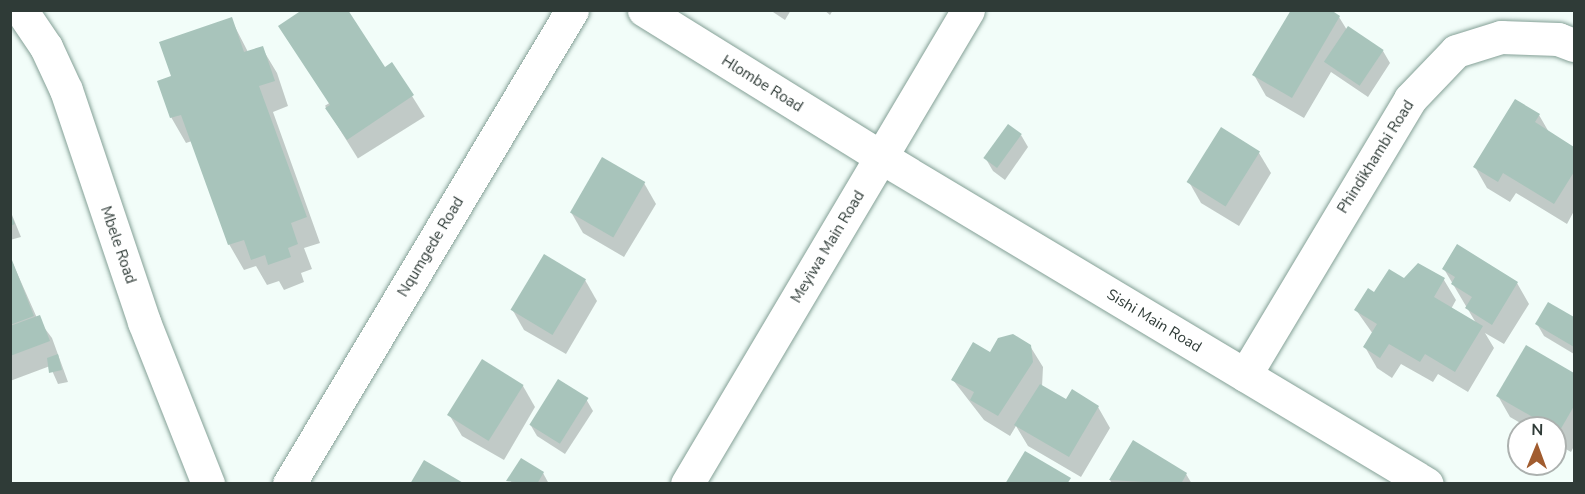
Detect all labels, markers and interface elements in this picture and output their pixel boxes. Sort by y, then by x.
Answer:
street label: Hlombe Road [718,52,806,116]
street label: Phindikhambi Road [1334,97,1418,217]
street label: Meyiwa Main Road [787,188,869,306]
street label: Nqumgede Road [394,194,468,300]
street label: Mbele Road [96,204,140,286]
street label: Sishi Main Road [1103,286,1205,356]
north arrow [1507,416,1567,476]
text: N [1531,419,1543,441]

